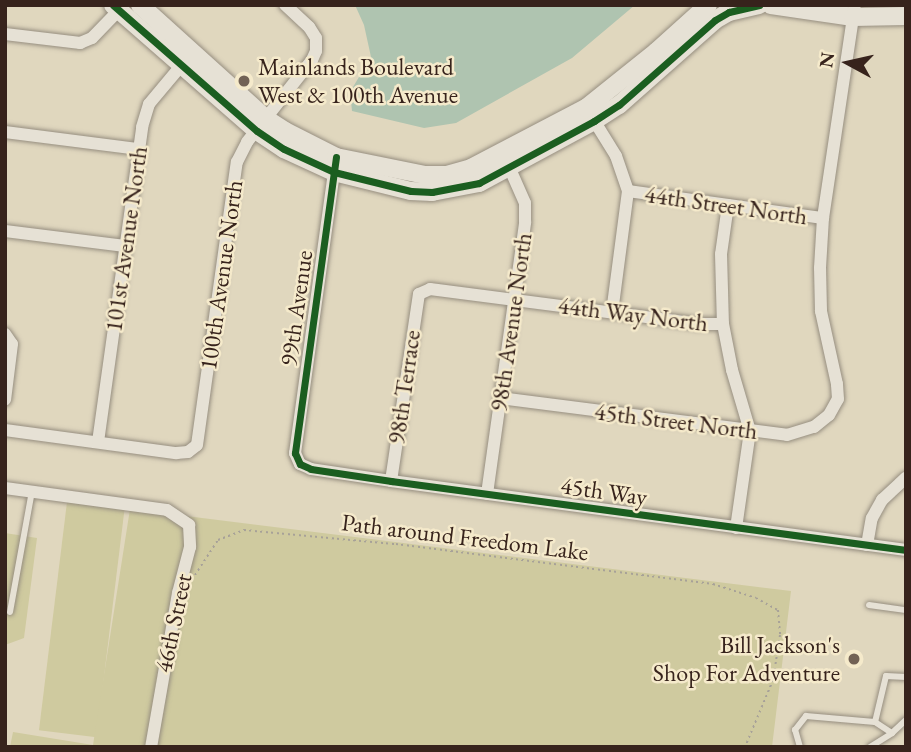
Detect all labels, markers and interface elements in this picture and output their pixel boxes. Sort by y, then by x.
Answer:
north arrow [813,28,883,98]
text: N [813,51,840,69]
place label: Mainlands Boulevard West & 100th Avenue [258,53,458,109]
marker: Mainlands Boulevard West & 100th Avenue [236,73,252,89]
street label: 101st Avenue North [99,144,153,334]
street label: 100th Avenue North [193,178,249,372]
street label: 44th Street North [643,179,809,231]
street label: 98th Avenue North [484,231,538,413]
street label: 99th Avenue [274,248,318,368]
street label: 44th Way North [556,291,710,337]
street label: 98th Terrace [382,328,426,446]
street label: 45th Street North [593,397,759,445]
street label: 45th Way [559,471,649,511]
street label: Path around Freedom Lake [340,508,590,566]
street label: 46th Street [148,571,198,675]
place label: Bill Jackson's Shop For Adventure [653,631,840,687]
marker: Bill Jackson's Shop For Adventure [846,651,862,667]

